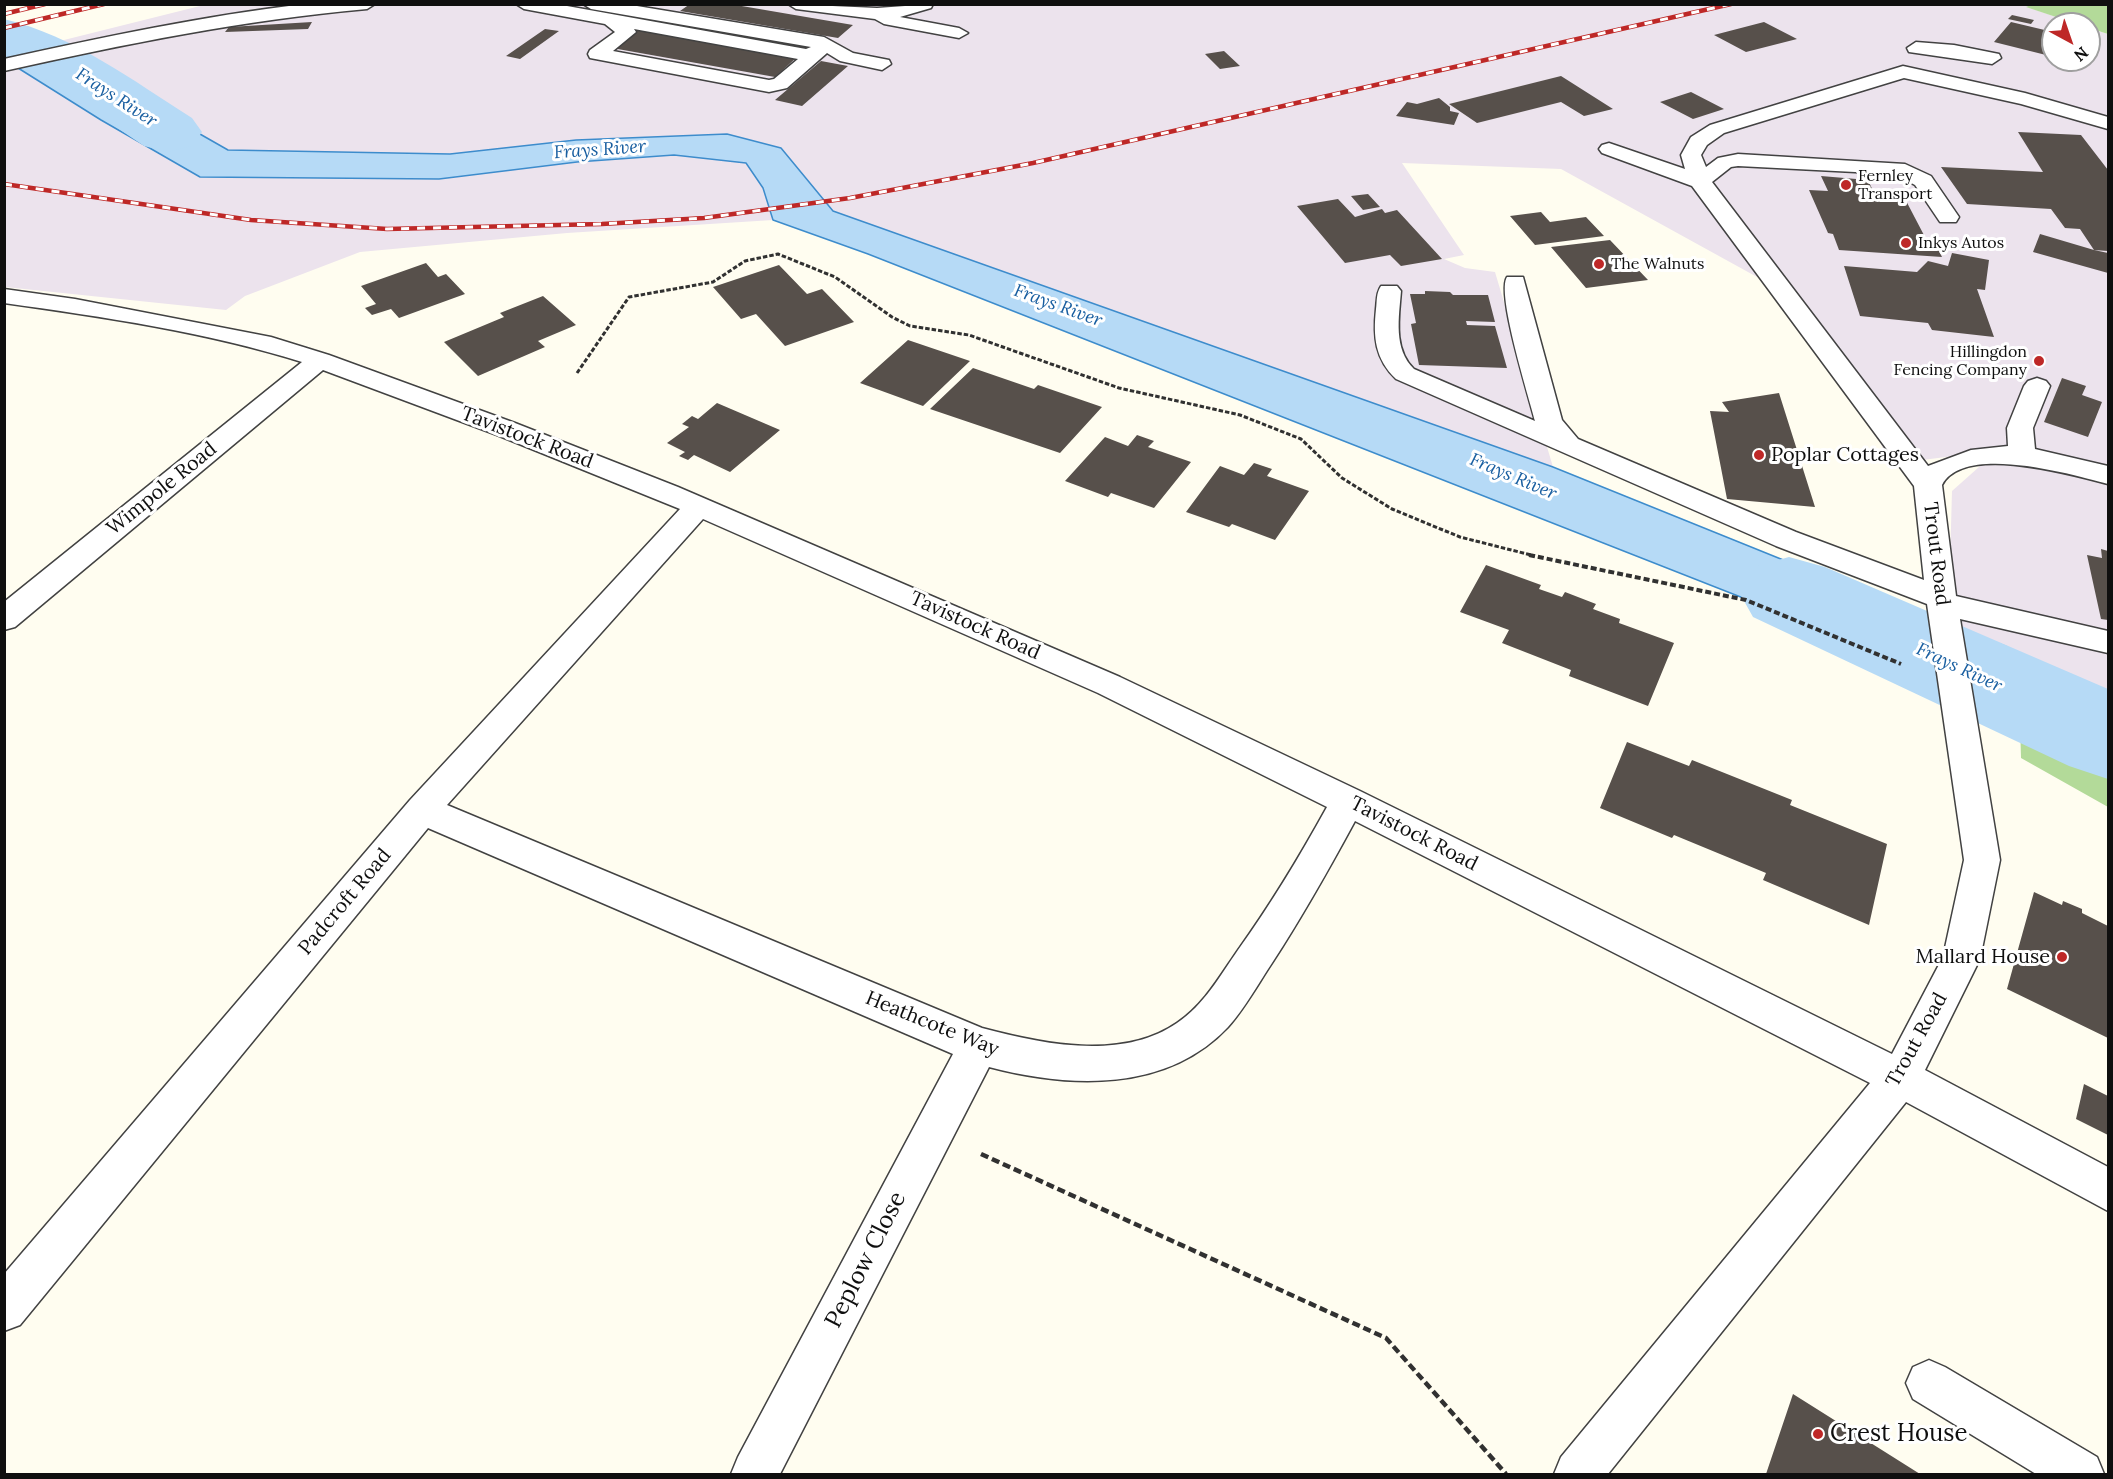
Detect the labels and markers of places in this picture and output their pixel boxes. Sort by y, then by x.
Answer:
place label: Fernley Transport [1858,166,1932,204]
marker: Fernley Transport [1839,178,1853,192]
place label: Inkys Autos [1918,233,2004,253]
marker: Inkys Autos [1899,236,1913,250]
place label: The Walnuts [1611,254,1704,274]
marker: The Walnuts [1592,257,1606,271]
place label: Hillingdon Fencing Company [1894,342,2027,380]
marker: Hillingdon Fencing Company [2032,354,2046,368]
place label: Poplar Cottages [1771,443,1919,467]
marker: Poplar Cottages [1752,448,1766,462]
place label: Mallard House [1915,945,2050,969]
marker: Mallard House [2055,950,2069,964]
place label: Crest House [1830,1420,1967,1448]
marker: Crest House [1811,1427,1825,1441]

